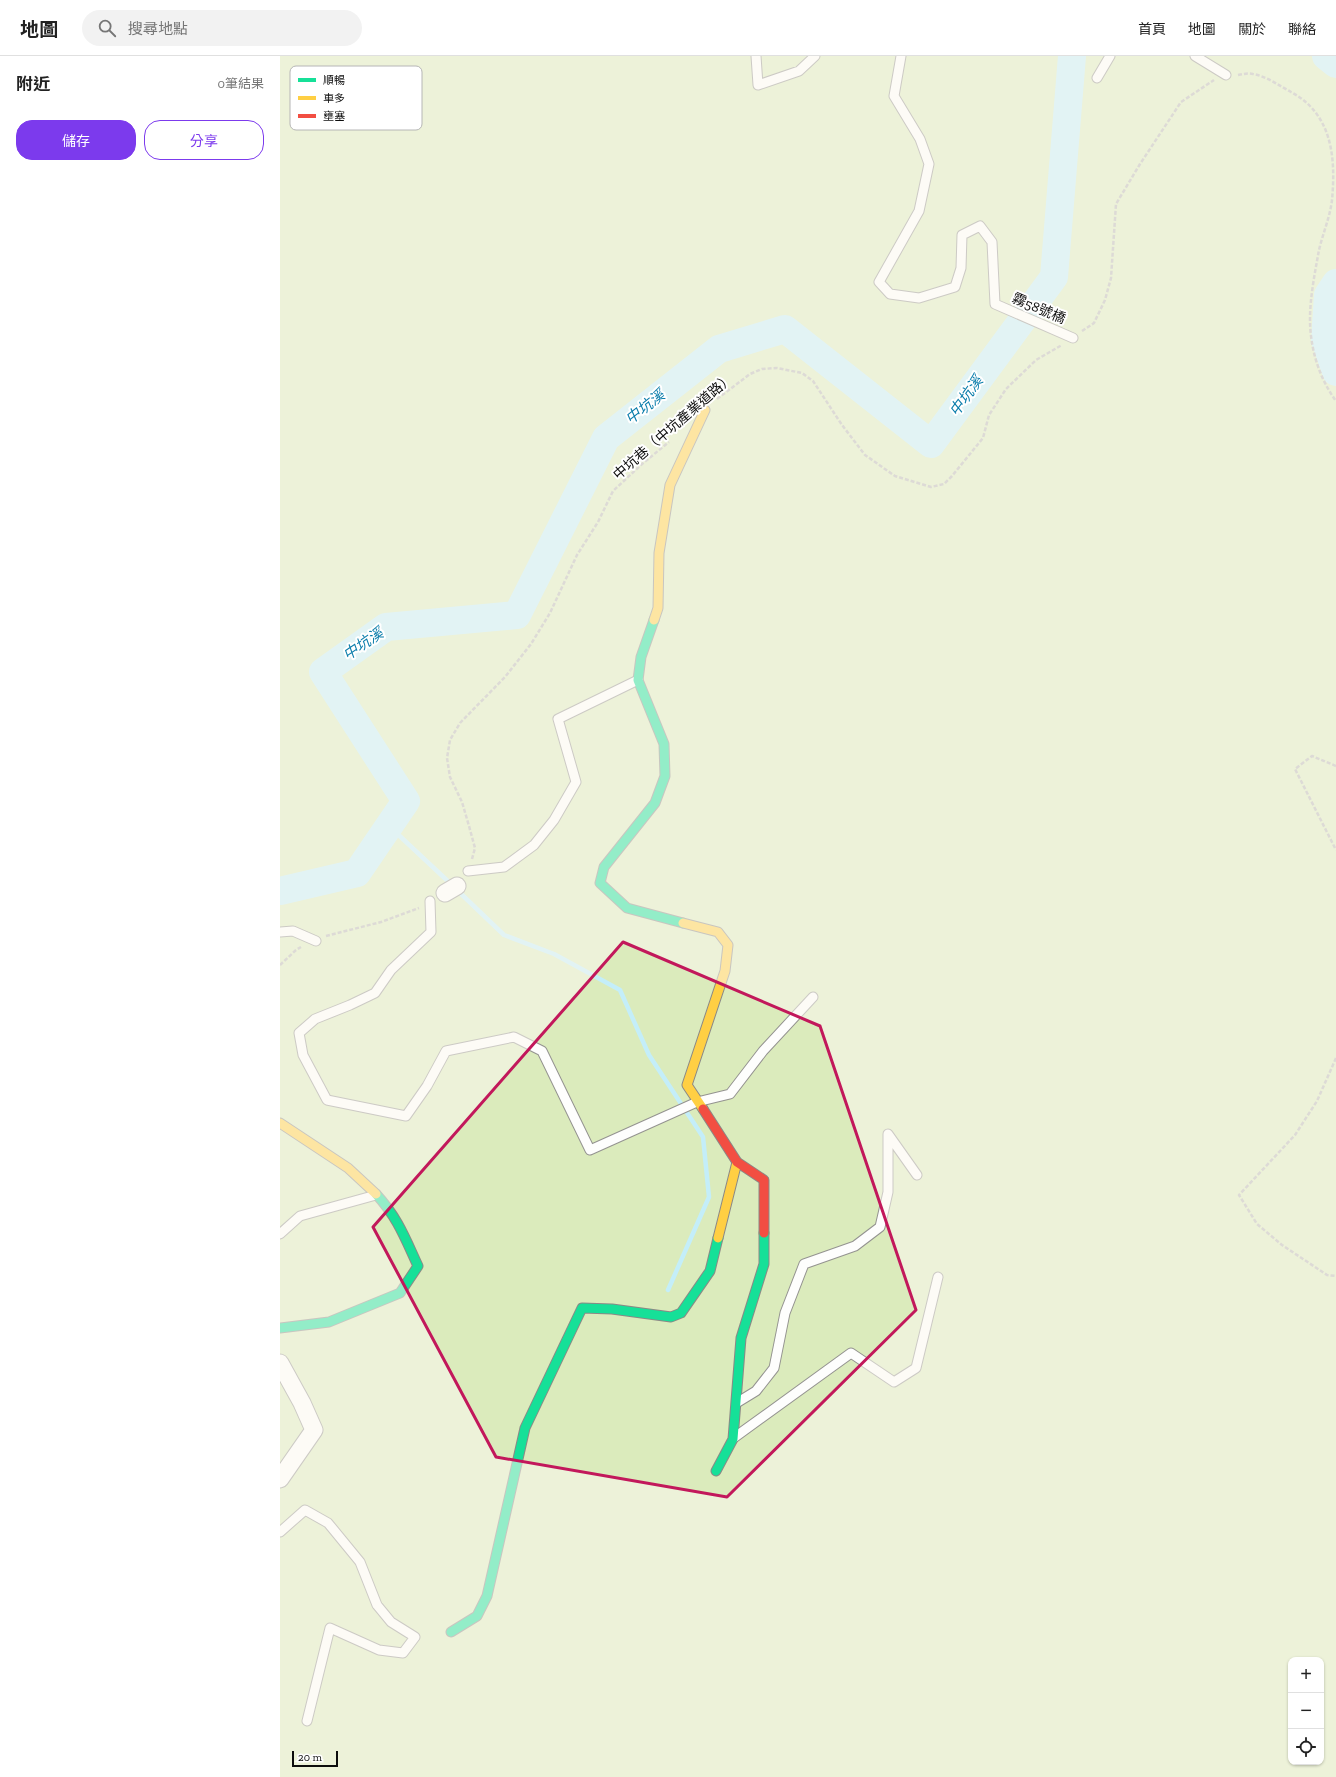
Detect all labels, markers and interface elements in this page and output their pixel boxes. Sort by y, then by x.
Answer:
search box [82,10,362,46]
icon: search [96,17,118,39]
text: 地圖 [20,18,58,41]
text: 搜尋地點 [128,20,188,38]
text: 首頁 [1138,21,1166,38]
text: 地圖 [1188,21,1216,38]
text: 關於 [1238,21,1266,38]
text: 聯絡 [1288,21,1316,38]
legend [290,66,422,130]
text: 附近 [16,74,50,94]
text: 順暢 [323,74,345,87]
text: 0筆結果 [218,76,264,91]
text: 車多 [323,92,345,105]
text: 壅塞 [323,110,345,123]
button: 儲存 [16,120,136,160]
button: 分享 [144,120,264,160]
street label: 霧58號橋 [1009,290,1068,327]
street label: 中坑巷（中坑產業道路） [610,369,737,483]
water label: 中坑溪 [945,371,988,419]
water label: 中坑溪 [622,385,670,428]
water label: 中坑溪 [339,623,388,664]
map controls [1288,1657,1324,1765]
button: + [1288,1657,1324,1693]
button: − [1288,1693,1324,1729]
button: locate [1288,1729,1324,1765]
scale bar [292,1749,338,1768]
text: 20 m [298,1751,322,1764]

